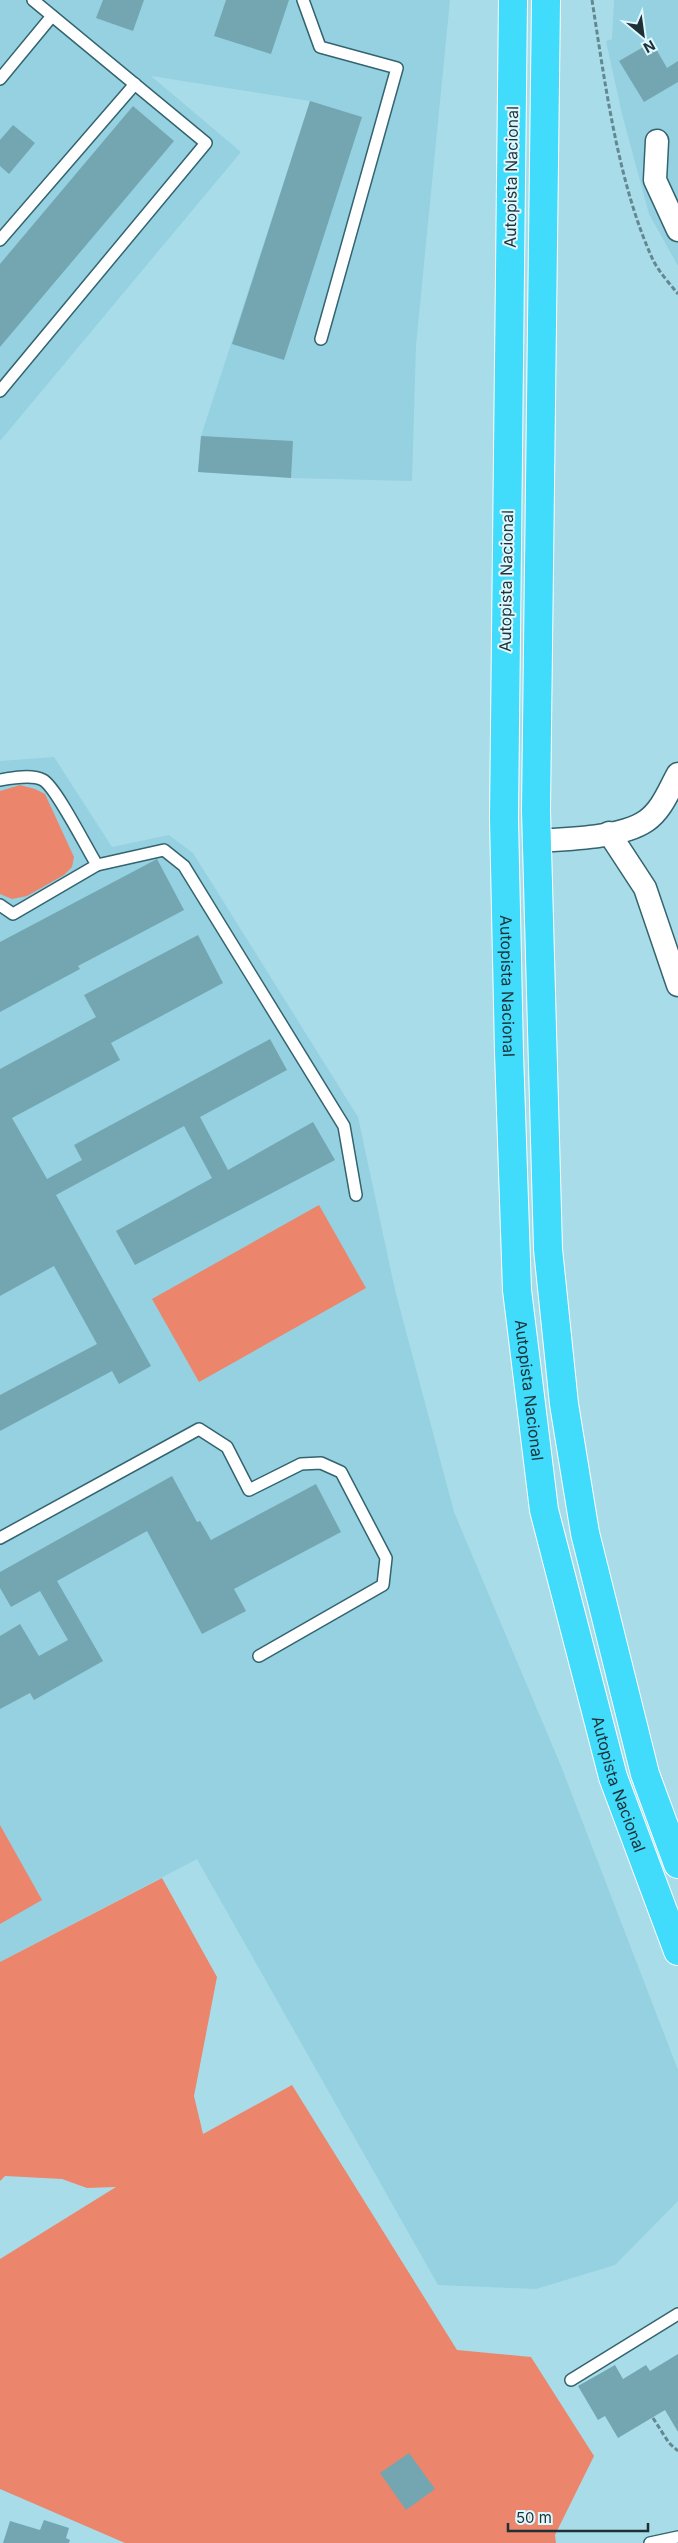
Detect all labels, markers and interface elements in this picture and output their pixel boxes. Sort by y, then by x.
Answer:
north arrow [618,10,668,60]
text: N [641,37,658,57]
street label: Autopista Nacional [500,106,522,248]
street label: Autopista Nacional [495,510,517,652]
street label: Autopista Nacional [496,915,519,1057]
street label: Autopista Nacional [511,1318,548,1462]
street label: Autopista Nacional [588,1714,650,1855]
scale bar [508,2500,648,2532]
text: 50 m [516,2508,552,2527]

